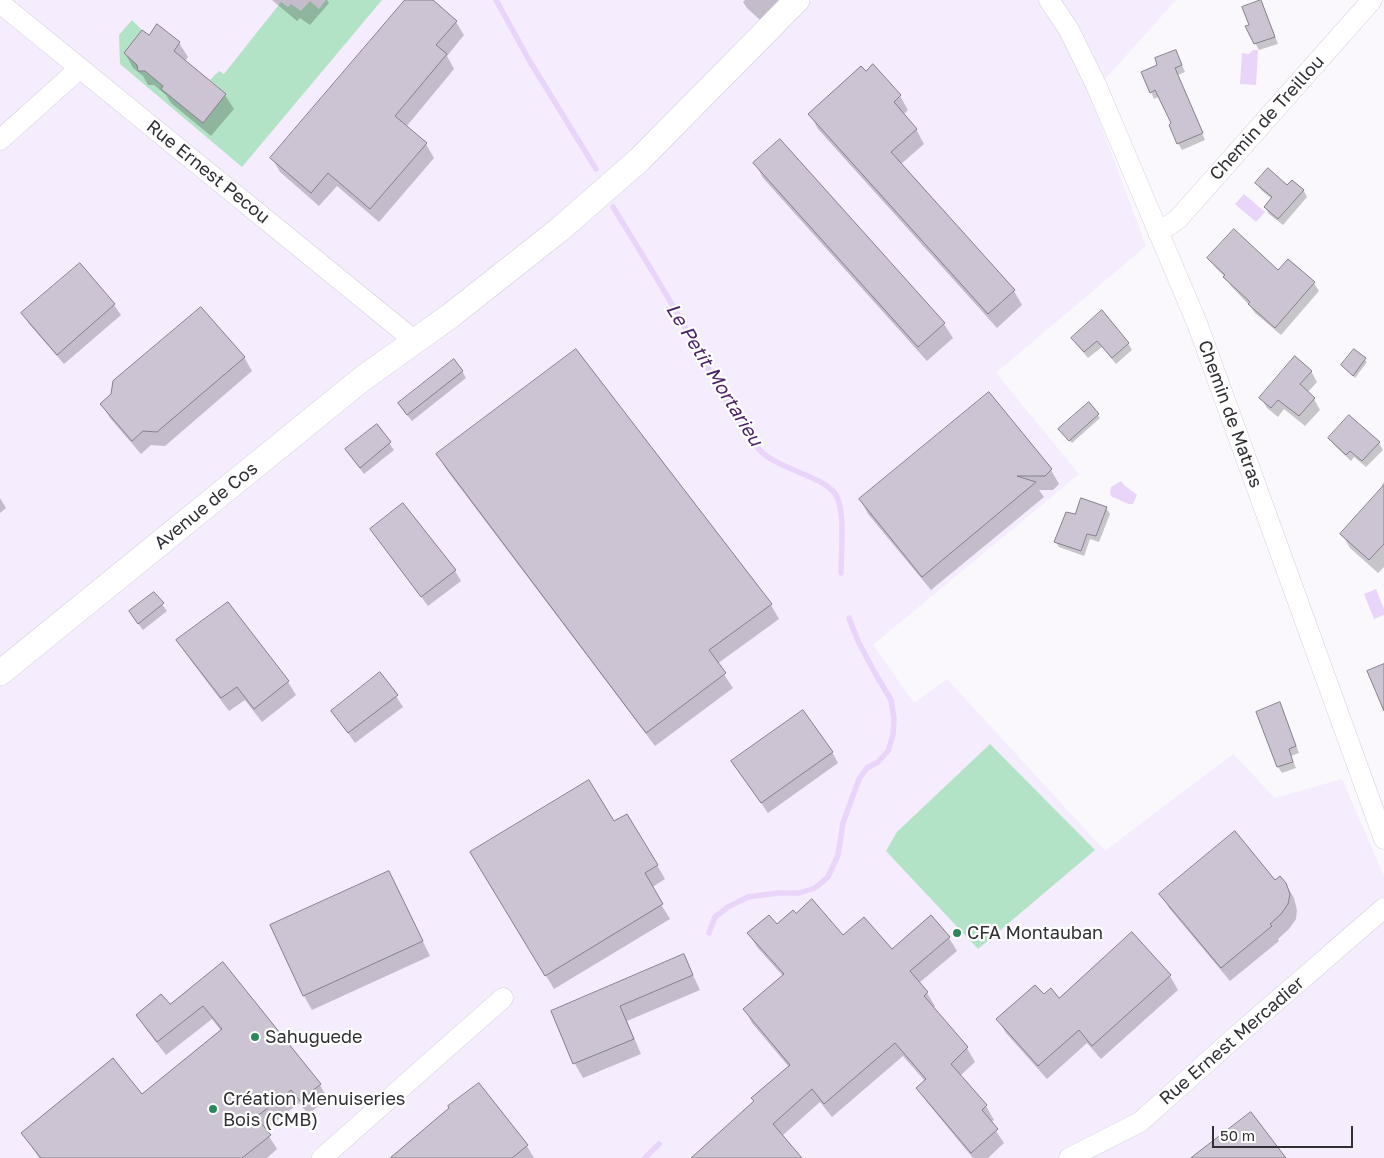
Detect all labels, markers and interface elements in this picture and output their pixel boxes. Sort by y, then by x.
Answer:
street label: Chemin de Treillou [1205,51,1329,185]
street label: Rue Ernest Pecou [142,116,274,228]
water label: Le Petit Mortarieu [661,300,767,450]
street label: Chemin de Matras [1193,337,1267,491]
street label: Avenue de Cos [150,458,262,554]
place label: CFA Montauban [967,922,1103,944]
marker: CFA Montauban [951,927,963,939]
street label: Rue Ernest Mercadier [1155,972,1309,1110]
place label: Sahuguede [265,1026,363,1048]
marker: Sahuguede [249,1031,261,1043]
place label: Création Menuiseries Bois (CMB) [223,1088,405,1130]
marker: Création Menuiseries Bois (CMB) [207,1103,219,1115]
scale bar [1214,1116,1355,1148]
text: 50 m [1220,1126,1255,1144]

